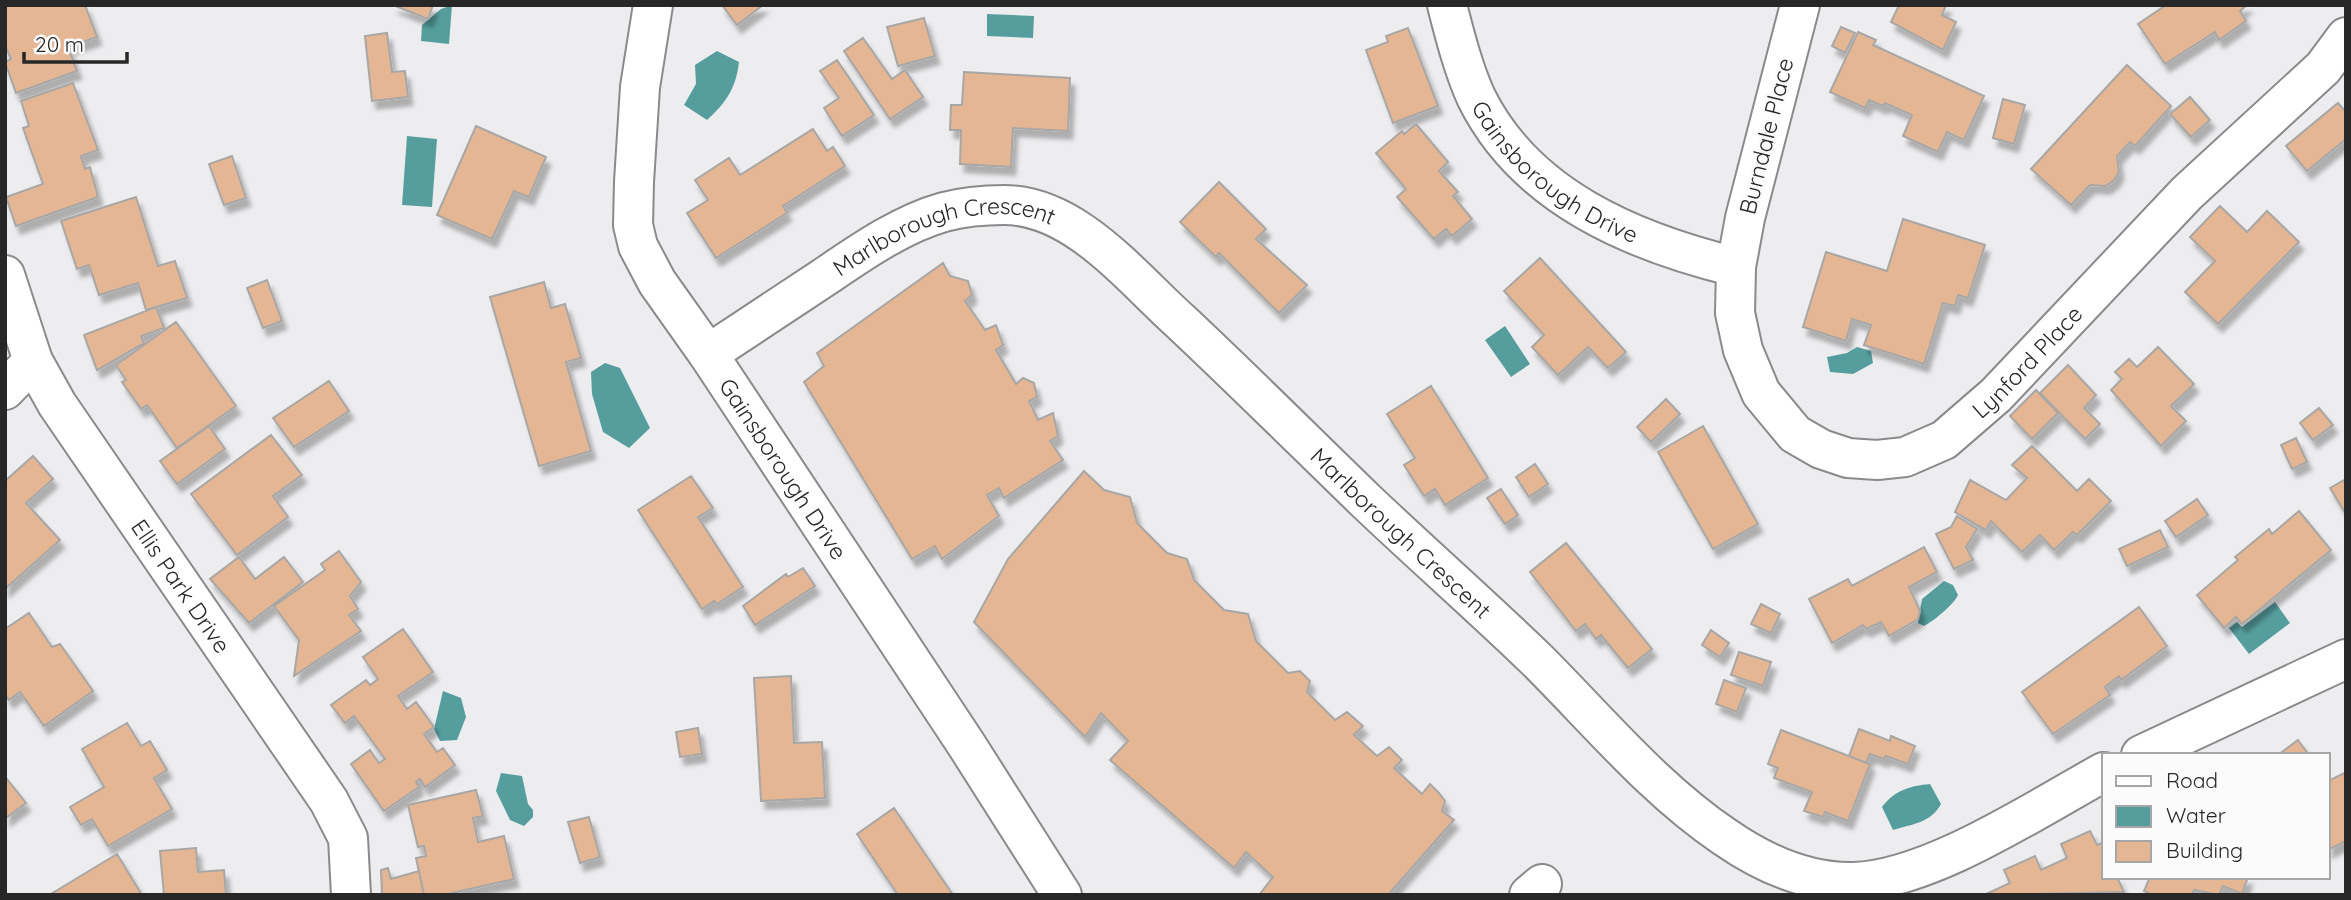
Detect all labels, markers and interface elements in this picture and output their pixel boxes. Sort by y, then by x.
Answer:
scale bar [24,21,128,65]
text: 20 m [35,31,84,57]
street label: Burndale Place [1733,55,1799,217]
street label: Gainsborough Drive [1466,95,1643,249]
street label: Marlborough Crescent [827,190,1061,282]
street label: Lynford Place [1966,299,2088,424]
street label: Gainsborough Drive [713,372,854,565]
street label: Marlborough Crescent [1305,441,1498,624]
street label: Ellis Park Drive [125,513,238,658]
legend [2102,753,2330,879]
text: Road [2166,767,2218,793]
text: Water [2166,802,2226,828]
text: Building [2166,837,2243,863]

